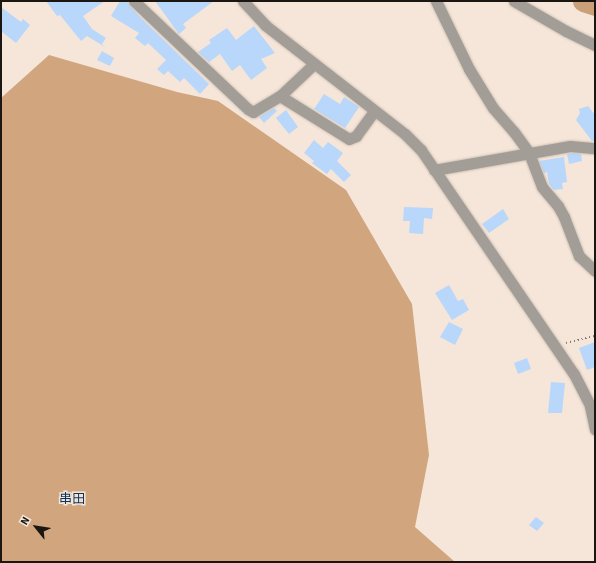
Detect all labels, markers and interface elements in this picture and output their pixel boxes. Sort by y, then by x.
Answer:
district label: 串田 [59,491,85,507]
north arrow [16,507,56,547]
text: N [17,514,33,528]

